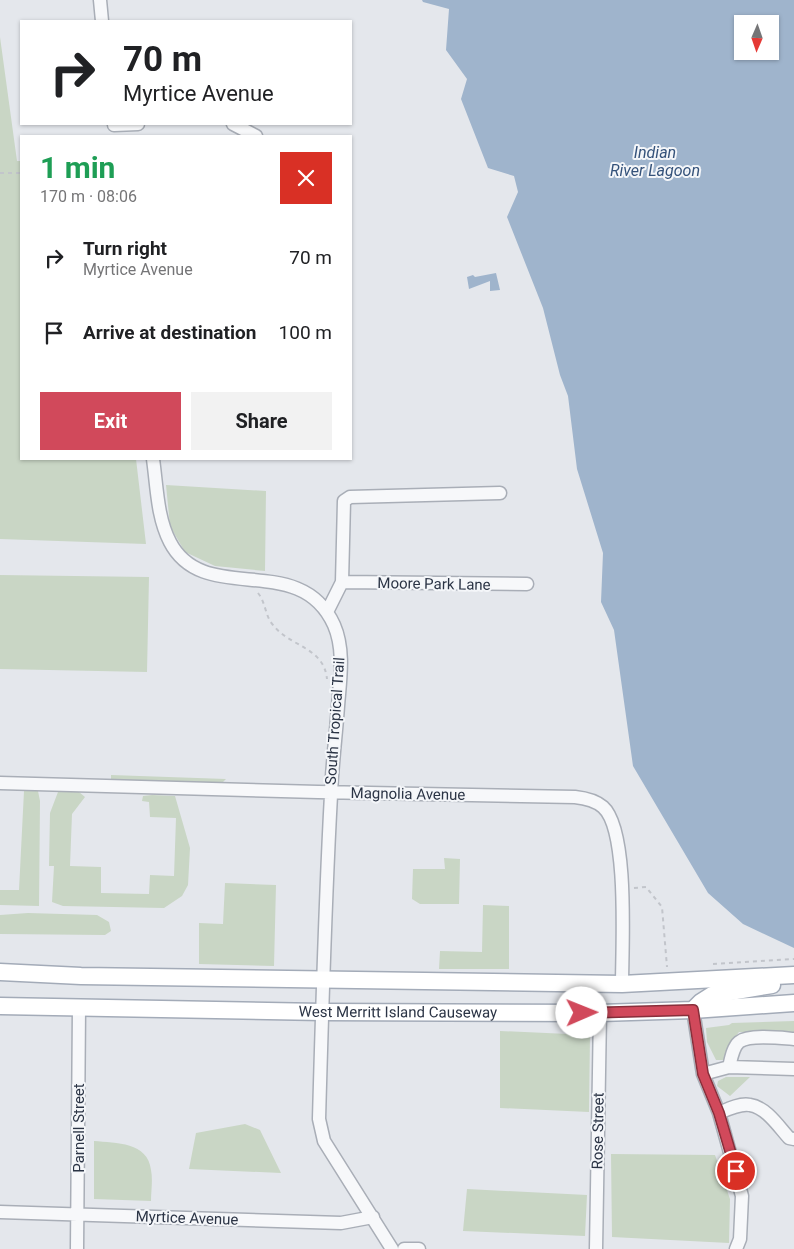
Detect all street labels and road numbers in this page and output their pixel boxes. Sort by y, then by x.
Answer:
street label: Moore Park Lane [377,574,491,594]
street label: South Tropical Trail [322,657,348,785]
street label: Magnolia Avenue [350,784,466,804]
street label: West Merritt Island Causeway [299,1003,497,1022]
street label: Parnell Street [70,1083,88,1173]
street label: Rose Street [588,1092,608,1170]
street label: Myrtice Avenue [135,1207,239,1229]

